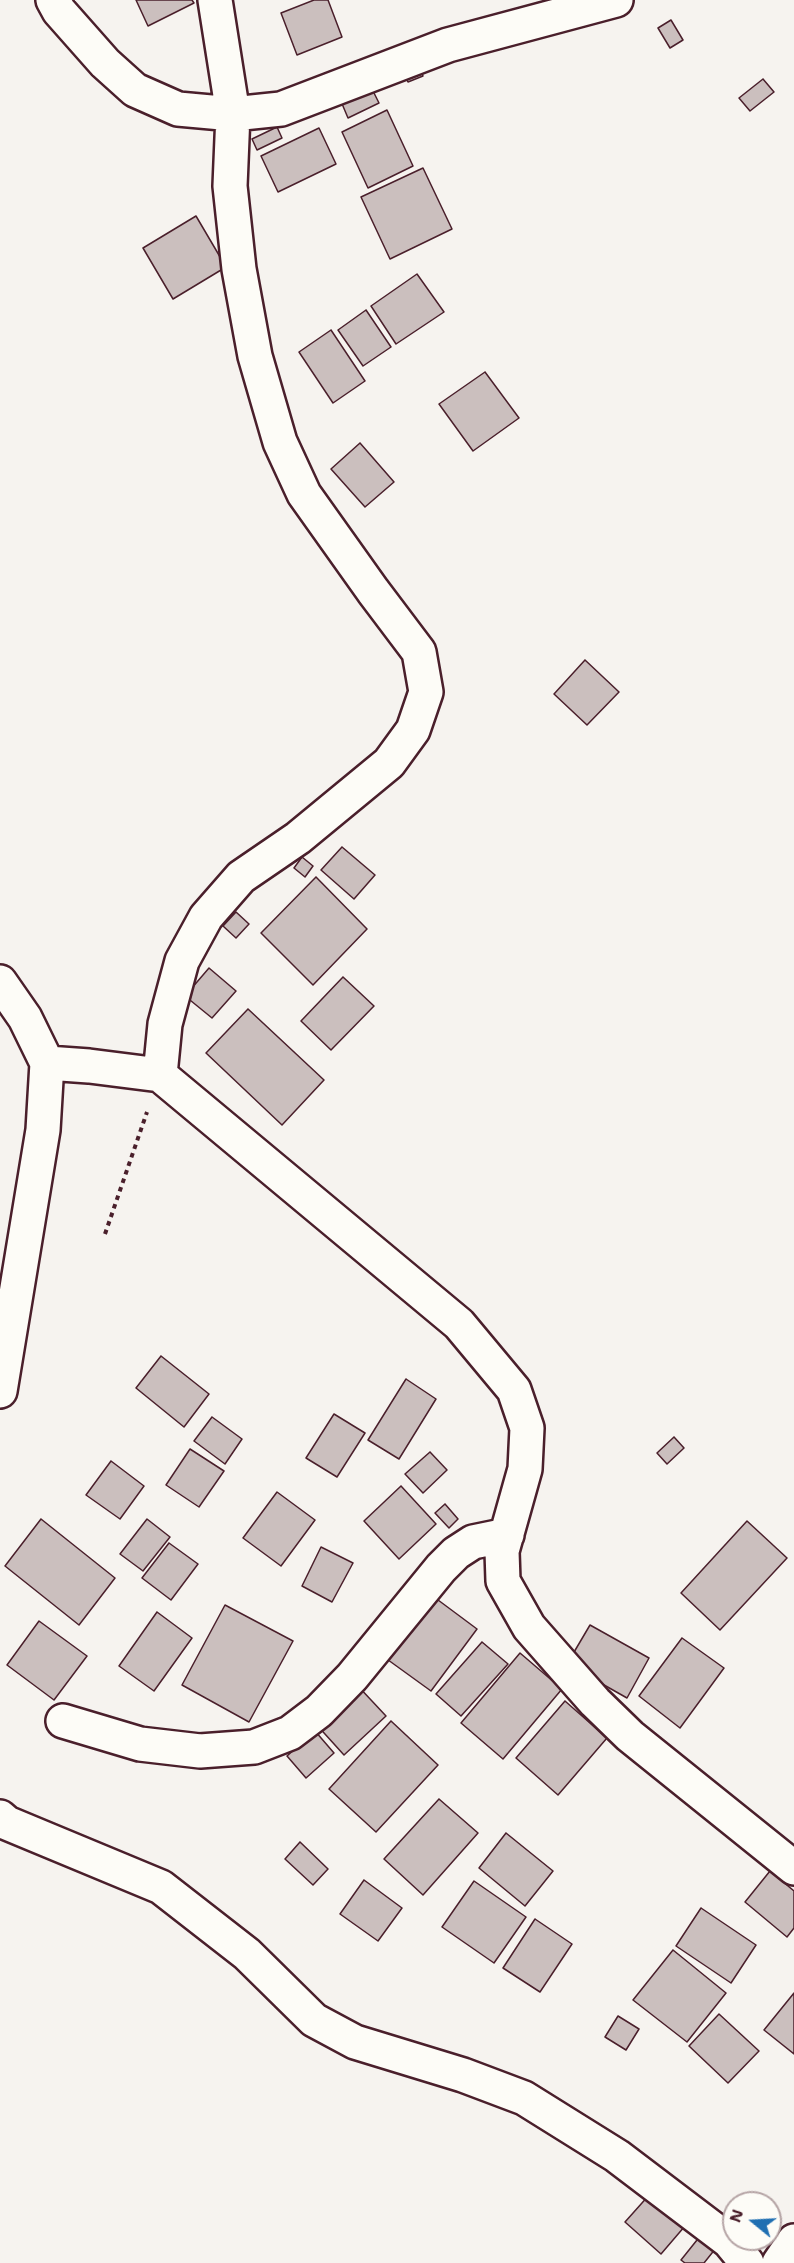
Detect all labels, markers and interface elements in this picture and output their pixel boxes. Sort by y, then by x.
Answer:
north arrow [722,2191,782,2251]
text: N [724,2207,748,2225]

